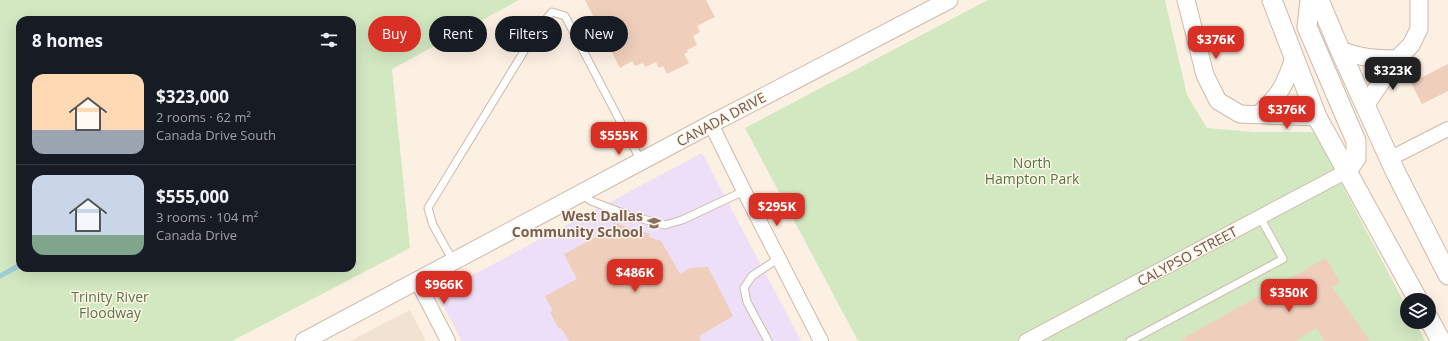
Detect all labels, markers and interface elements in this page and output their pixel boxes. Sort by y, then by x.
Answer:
chip: Buy [368,16,421,52]
chip: Rent [429,16,487,52]
chip: Filters [495,16,562,52]
chip: New [570,16,628,52]
pin: $376K [1188,26,1244,60]
text: 8 homes [32,29,103,52]
icon: filters [318,29,340,51]
text: $376K [1197,30,1235,48]
pin: $323K [1365,57,1421,91]
text: $323K [1374,61,1412,79]
text: $323,000 [156,85,229,108]
street label: CANADA DRIVE [673,87,769,151]
icon: home [64,90,112,138]
pin: $376K [1259,96,1315,130]
text: $376K [1268,100,1306,118]
text: 2 rooms · 62 m² [156,108,251,126]
pin: $555K [591,122,647,156]
text: Canada Drive South [156,126,276,144]
text: $555K [600,126,638,144]
park label: North Hampton Park [985,153,1080,188]
text: $555,000 [156,185,229,208]
icon: home [64,191,112,239]
pin: $295K [749,193,805,227]
text: $295K [758,197,796,215]
place label: West Dallas Community School [512,206,643,241]
text: 3 rooms · 104 m² [156,208,258,226]
school or university icon: West Dallas Community School [646,215,662,231]
street label: CALYPSO STREET [1134,221,1241,290]
text: Canada Drive [156,226,237,244]
pin: $486K [607,259,663,293]
text: $486K [616,263,654,281]
pin: $966K [416,271,472,305]
text: $966K [425,275,463,293]
pin: $350K [1261,279,1317,313]
text: $350K [1270,283,1308,301]
park label: Trinity River Floodway [71,287,149,322]
map controls [1400,293,1436,329]
button: layers [1400,293,1436,329]

